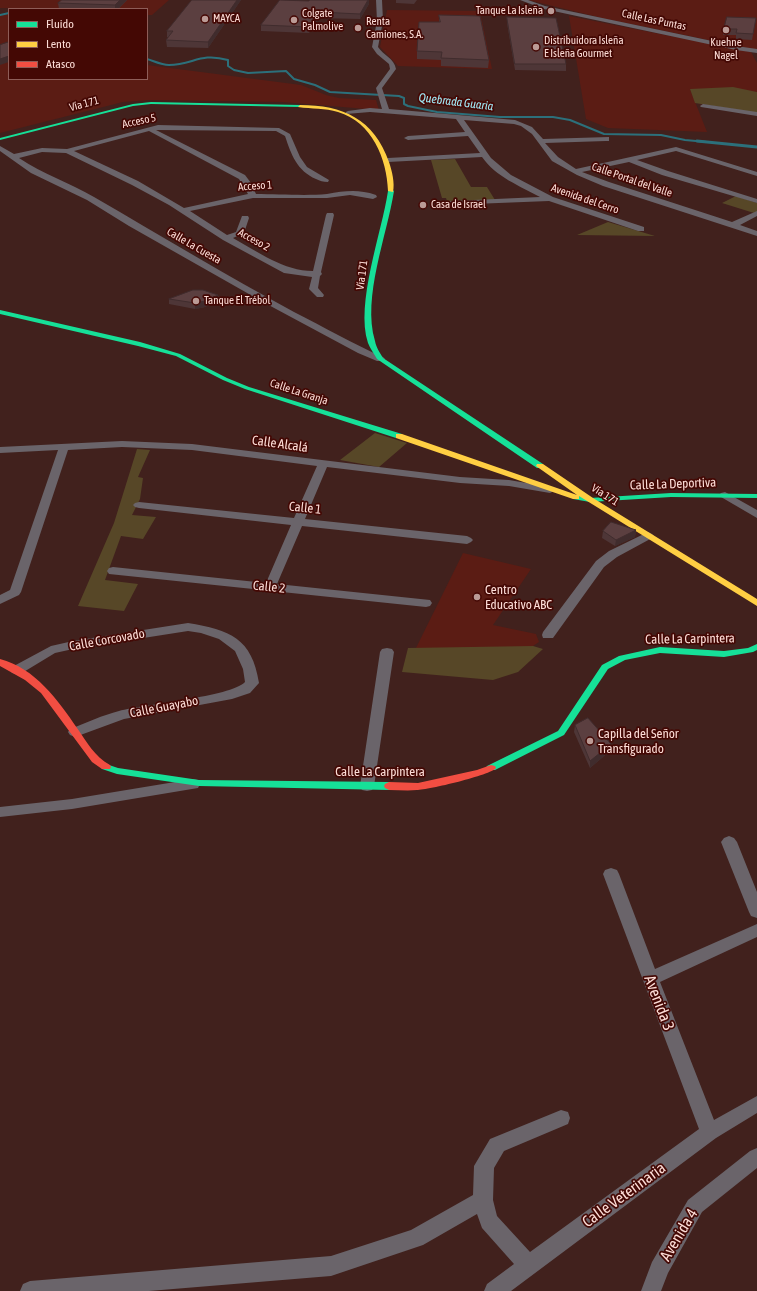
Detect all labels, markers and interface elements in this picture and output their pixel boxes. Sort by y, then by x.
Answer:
place label: Tanque La Isleña [476,4,543,18]
marker: Tanque La Isleña [546,6,556,16]
place label: Colgate Palmolive [302,7,343,33]
street label: Calle Las Puntas [621,7,687,33]
legend [8,8,148,80]
place label: MAYCA [213,12,240,26]
marker: MAYCA [200,14,210,24]
marker: Colgate Palmolive [289,15,299,25]
place label: Renta Camiones, S.A. [366,15,423,41]
text: Fluido [46,17,74,31]
marker: Renta Camiones, S.A. [353,23,363,33]
marker: Kuehne Nagel [721,25,731,35]
place label: Distribuidora Isleña E Isleña Gourmet [544,34,624,60]
place label: Kuehne Nagel [710,36,742,62]
text: Lento [46,37,71,51]
marker: Distribuidora Isleña E Isleña Gourmet [531,42,541,52]
text: Atasco [46,57,75,71]
water label: Quebrada Guaria [418,90,494,114]
street label: Vía 171 [68,94,100,114]
street label: Acceso 5 [121,111,157,131]
street label: Calle Portal del Valle [590,160,674,200]
street label: Acceso 1 [237,178,273,194]
street label: Avenida del Cerro [549,181,621,217]
place label: Casa de Israel [431,198,486,212]
marker: Casa de Israel [418,200,428,210]
street label: Calle La Cuesta [164,225,224,267]
street label: Acceso 2 [236,226,272,254]
street label: Vía 171 [354,259,370,291]
place label: Tanque El Trébol [204,294,270,308]
marker: Tanque El Trébol [191,296,201,306]
street label: Calle La Granja [268,376,330,408]
street label: Calle Alcalá [251,432,309,456]
street label: Calle La Deportiva [630,475,716,493]
street label: Vía 171 [589,481,621,509]
street label: Calle 1 [288,499,322,517]
street label: Calle 2 [252,578,286,596]
place label: Centro Educativo ABC [485,582,552,613]
marker: Centro Educativo ABC [472,592,482,602]
street label: Calle Corcovado [68,626,146,654]
street label: Calle La Carpintera [645,630,735,648]
street label: Calle Guayabo [129,693,199,721]
place label: Capilla del Señor Transfigurado [598,726,679,757]
marker: Capilla del Señor Transfigurado [585,736,595,746]
street label: Calle La Carpintera [335,764,425,780]
street label: Avenida 3 [640,973,678,1033]
street label: Calle Veterinaria [579,1158,669,1232]
street label: Avenida 4 [656,1205,702,1265]

